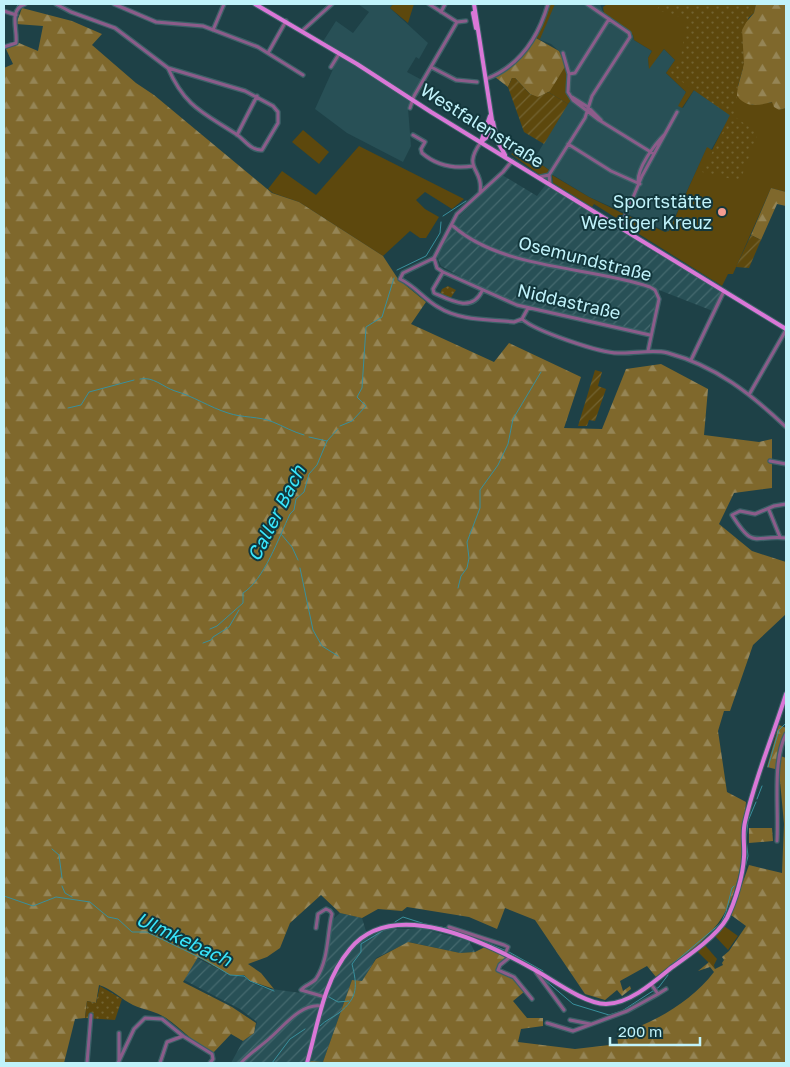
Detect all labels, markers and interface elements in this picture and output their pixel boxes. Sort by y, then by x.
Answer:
street label: Westfalenstraße [417,78,549,172]
place label: Sportstätte Westiger Kreuz [581,190,712,233]
marker: Sportstätte Westiger Kreuz [716,206,728,218]
street label: Osemundstraße [516,231,654,285]
street label: Niddastraße [515,278,623,324]
water label: Caller Bach [242,460,310,564]
water label: Ulmkebach [133,906,237,971]
scale bar [610,1014,700,1046]
text: 200 m [618,1022,662,1040]

